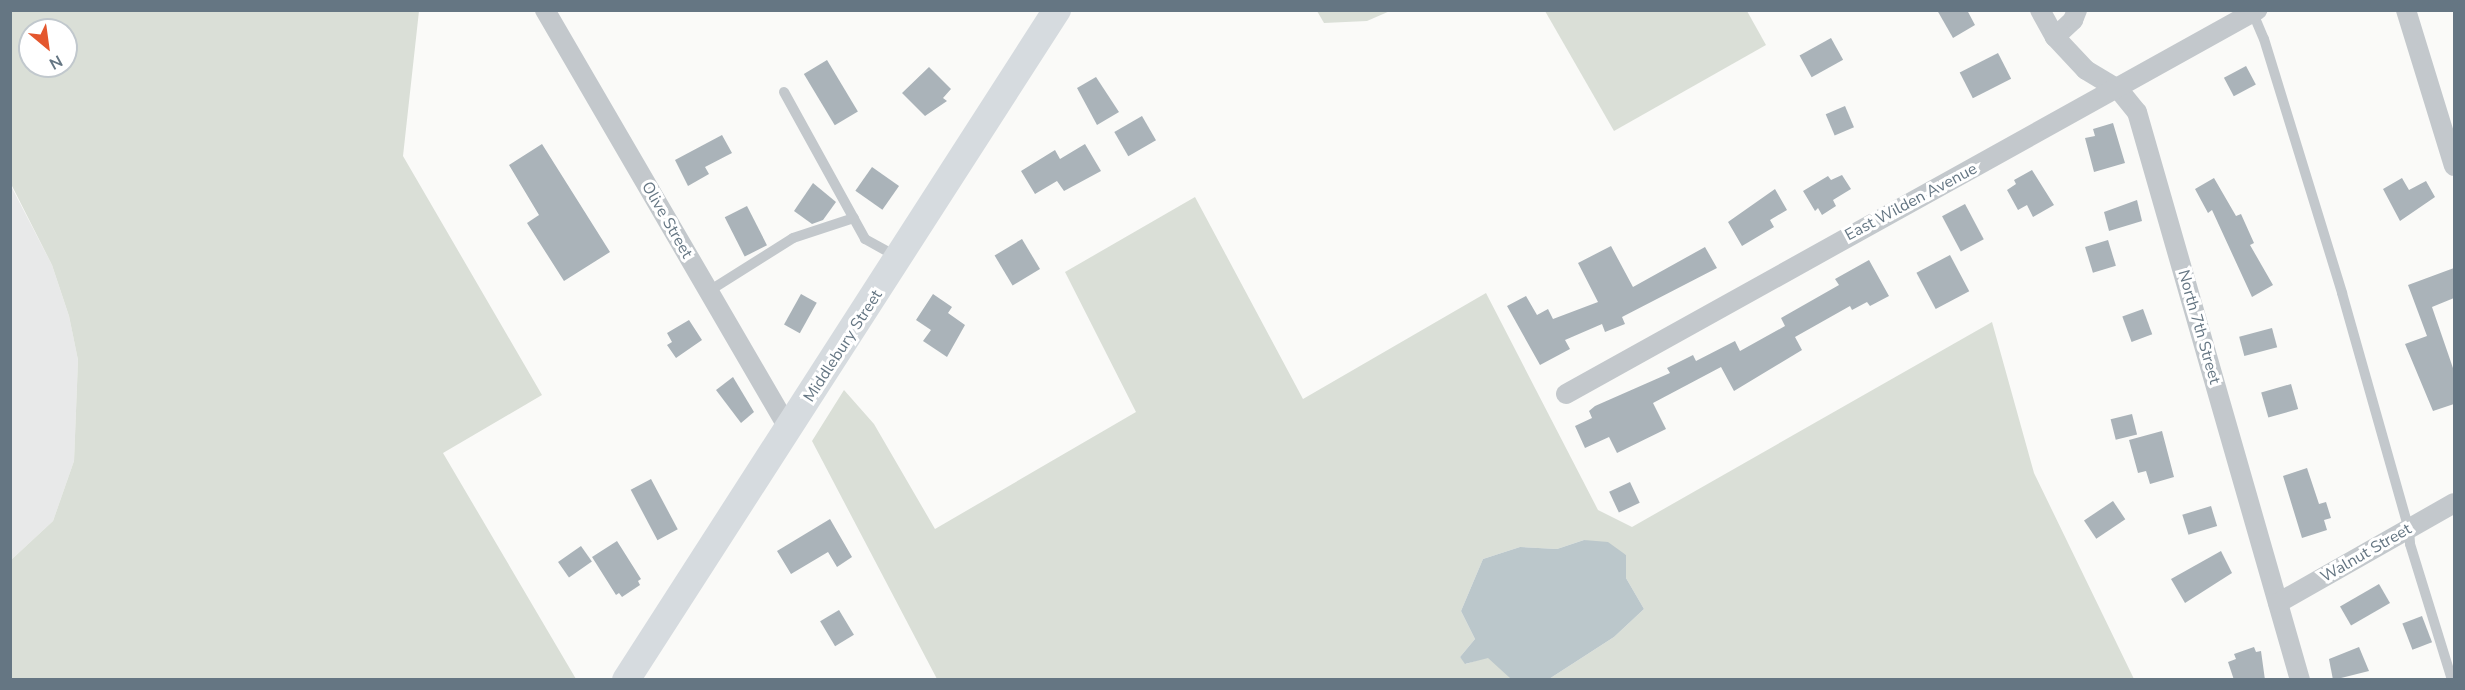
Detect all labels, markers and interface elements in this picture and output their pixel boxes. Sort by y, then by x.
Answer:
north arrow [18,18,78,78]
text: N [45,49,66,75]
street label: East Wilden Avenue [1842,159,1980,245]
street label: Olive Street [637,178,697,262]
street label: North 7th Street [2174,268,2224,386]
street label: Middlebury Street [800,286,886,406]
street label: Walnut Street [2317,519,2415,587]

